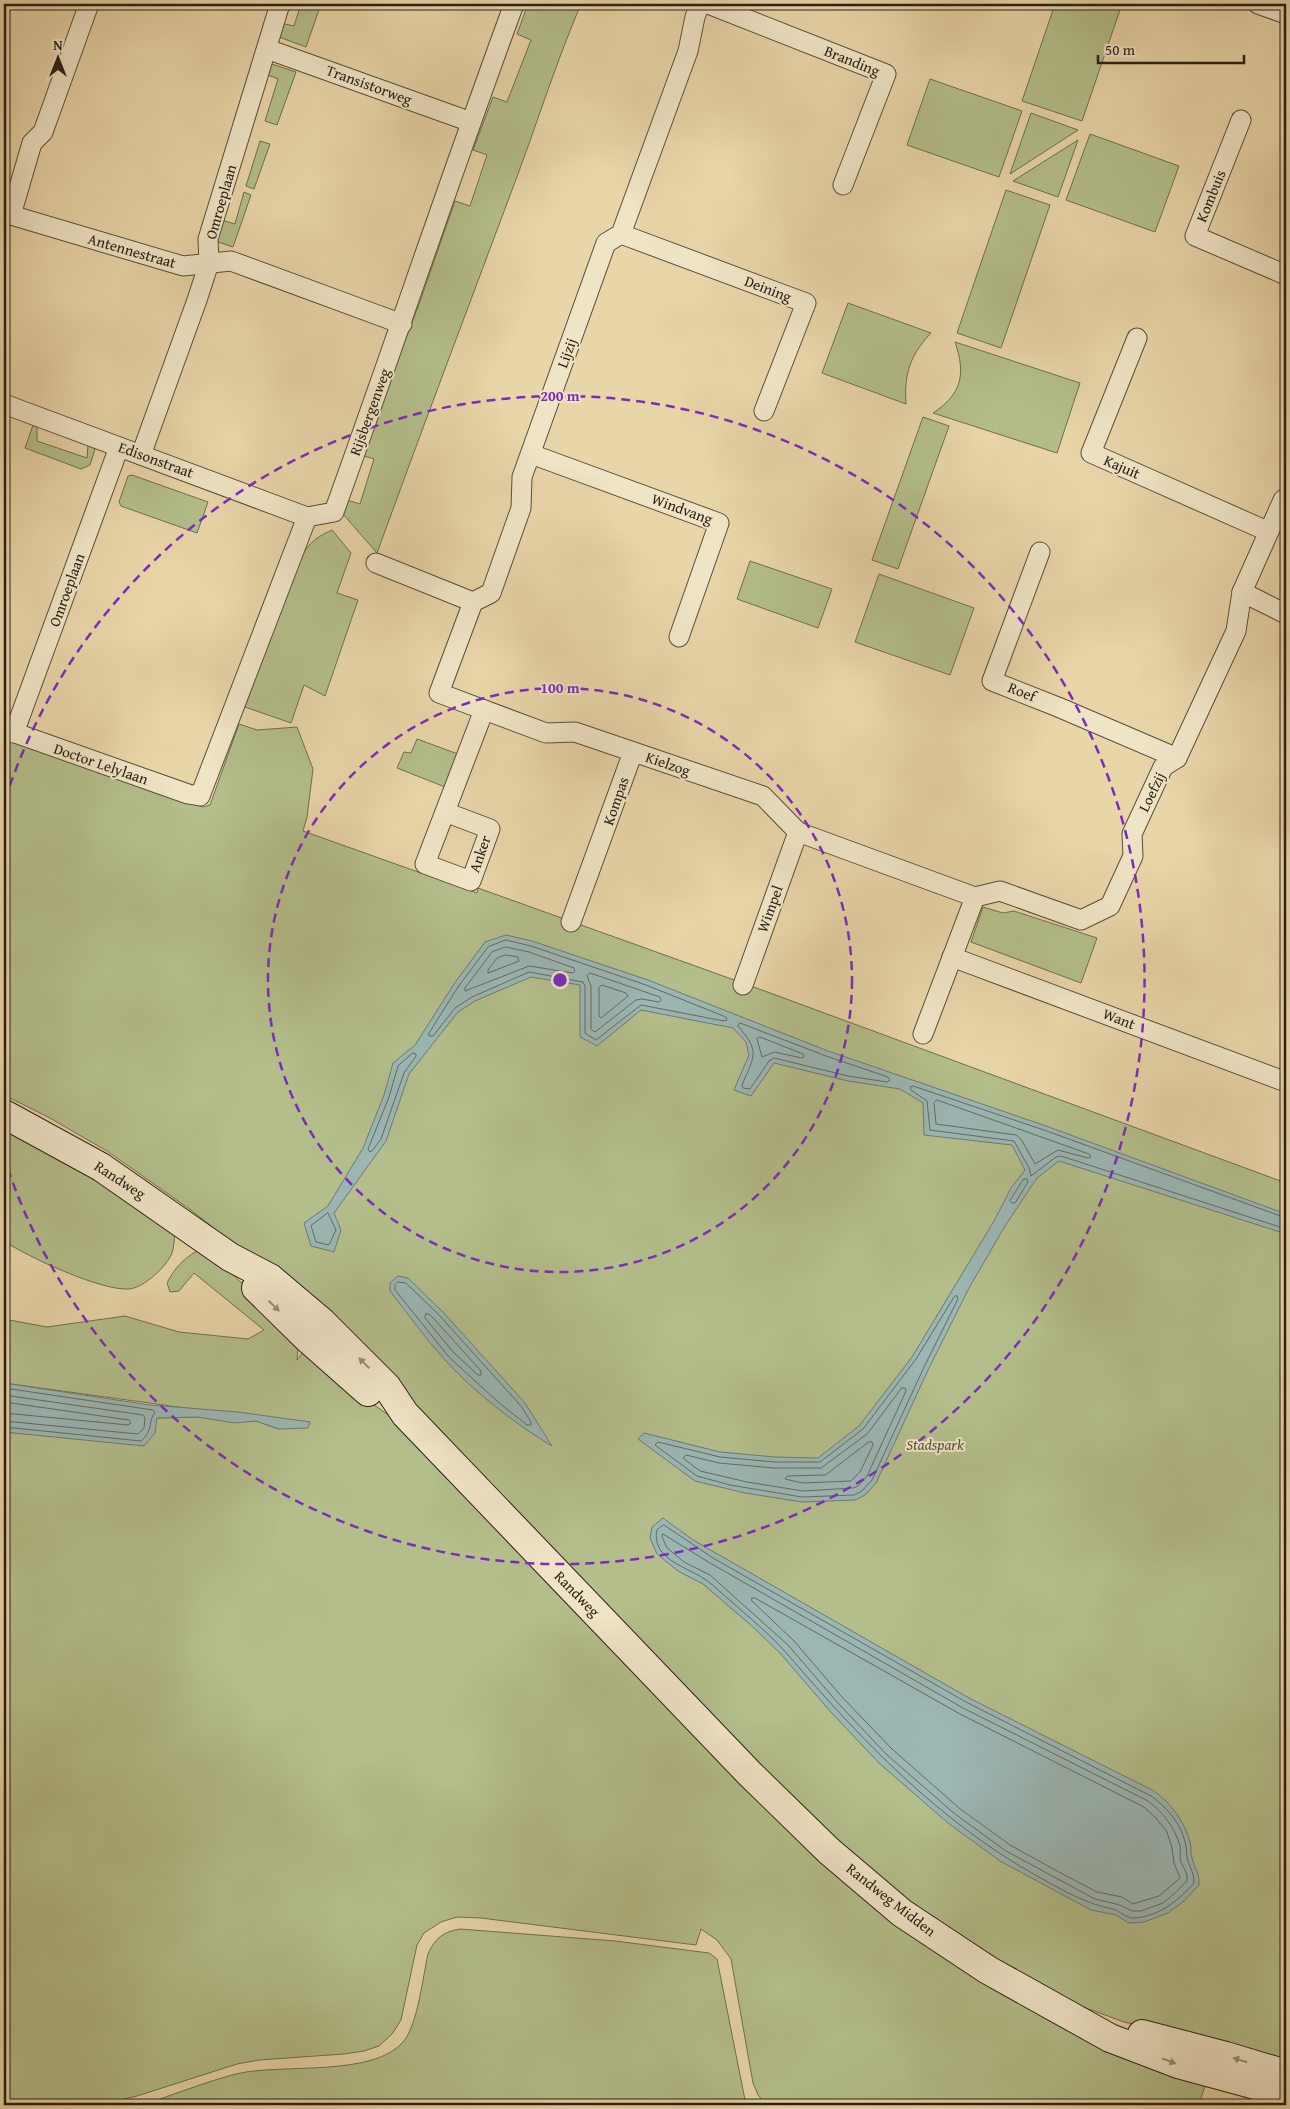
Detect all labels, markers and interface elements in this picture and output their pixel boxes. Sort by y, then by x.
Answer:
north arrow [32,32,82,82]
scale bar [1098,32,1244,64]
text: N [53,35,63,55]
text: 50 m [1105,39,1136,60]
street label: Branding [821,40,884,81]
street label: Transistorweg [323,59,416,110]
street label: Omroeplaan [200,161,241,242]
street label: Kombuis [1191,166,1231,225]
street label: Antennestraat [86,228,179,273]
street label: Deining [742,270,795,307]
street label: Lijzij [551,335,582,371]
street label: Rijsbergenweg [344,365,395,458]
text: 200 m [540,385,580,406]
street label: Edisonstraat [116,436,197,483]
street label: Kajuit [1101,449,1144,484]
street label: Windvang [649,488,716,529]
street label: Omroeplaan [44,550,90,630]
text: 100 m [540,677,580,698]
street label: Roef [1005,677,1041,707]
street label: Doctor Lelylaan [51,738,152,790]
street label: Kielzog [643,746,694,781]
street label: Loefzij [1133,768,1170,815]
street label: Kompas [597,774,634,828]
street label: Anker [463,832,496,875]
street label: Wimpel [751,882,788,935]
centre of rings [551,971,569,989]
street label: Want [1100,1003,1139,1034]
street label: Randweg [91,1155,150,1204]
one-way arrow [268,1300,280,1312]
one-way arrow [358,1357,370,1369]
park label: Stadspark [906,1434,964,1455]
street label: Randweg [550,1566,605,1622]
street label: Randweg Midden [842,1858,941,1942]
one-way arrow [1232,2055,1247,2063]
one-way arrow [1162,2057,1177,2065]

